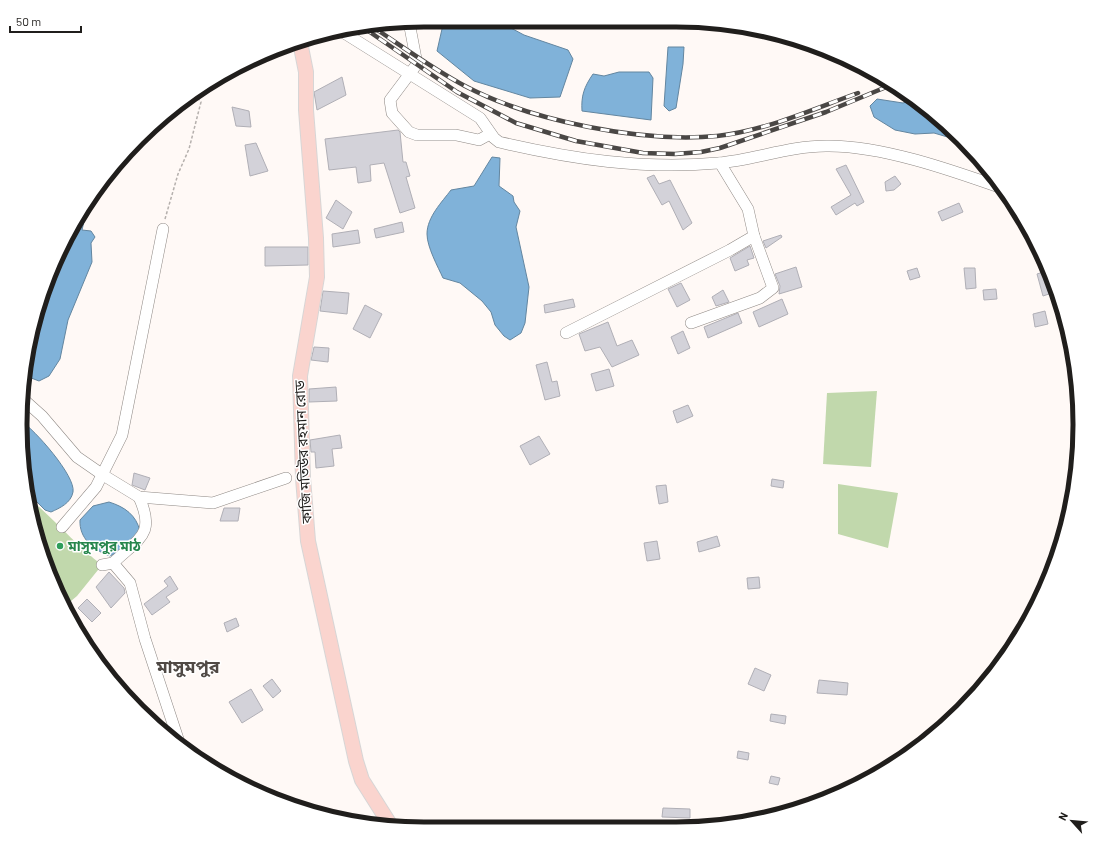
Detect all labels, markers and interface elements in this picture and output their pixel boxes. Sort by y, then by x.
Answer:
scale bar [10,8,81,34]
text: 50 m [16,14,41,28]
street label: কাজি মতিউর রহমান রোড [290,379,315,525]
place label: মাসুমপুর মাঠ [67,537,142,555]
marker: মাসুমপুর মাঠ [55,541,65,551]
district label: মাসুমপুর [155,655,221,678]
north arrow [1052,801,1092,841]
text: N [1055,810,1070,822]

